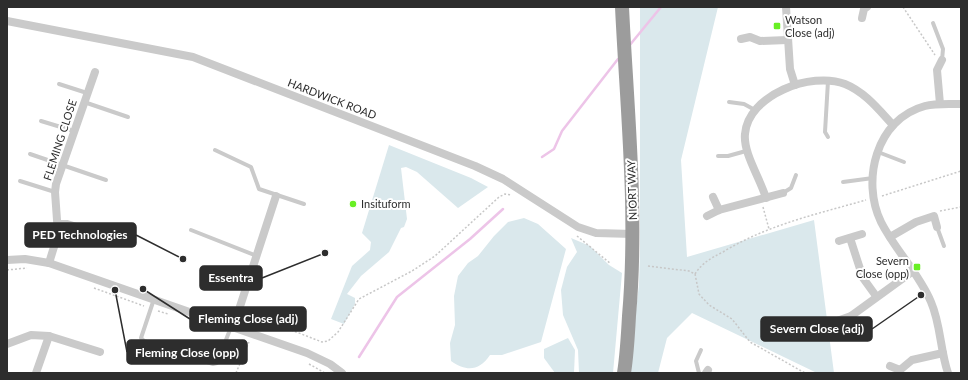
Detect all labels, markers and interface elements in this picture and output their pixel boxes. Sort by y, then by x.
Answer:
place label: Watson Close (adj) [785,13,835,39]
marker: Watson Close (adj) [772,21,782,31]
street label: HARDWICK ROAD [286,76,378,121]
street label: FLEMING CLOSE [40,98,79,182]
street label: NIORT WAY [624,160,639,220]
place label: Insituform [361,197,411,210]
marker: Insituform [348,199,358,209]
callout: PED Technologies [25,223,136,247]
text: PED Technologies [32,227,128,242]
place label: Severn Close (opp) [856,254,909,280]
marker: Severn Close (opp) [912,262,922,272]
callout: Essentra [200,266,262,290]
text: Essentra [208,270,254,285]
callout: Fleming Close (adj) [190,307,306,331]
text: Fleming Close (adj) [198,311,298,326]
callout: Severn Close (adj) [761,317,872,341]
text: Severn Close (adj) [770,321,864,336]
callout: Fleming Close (opp) [127,340,247,364]
text: Fleming Close (opp) [135,345,239,360]

